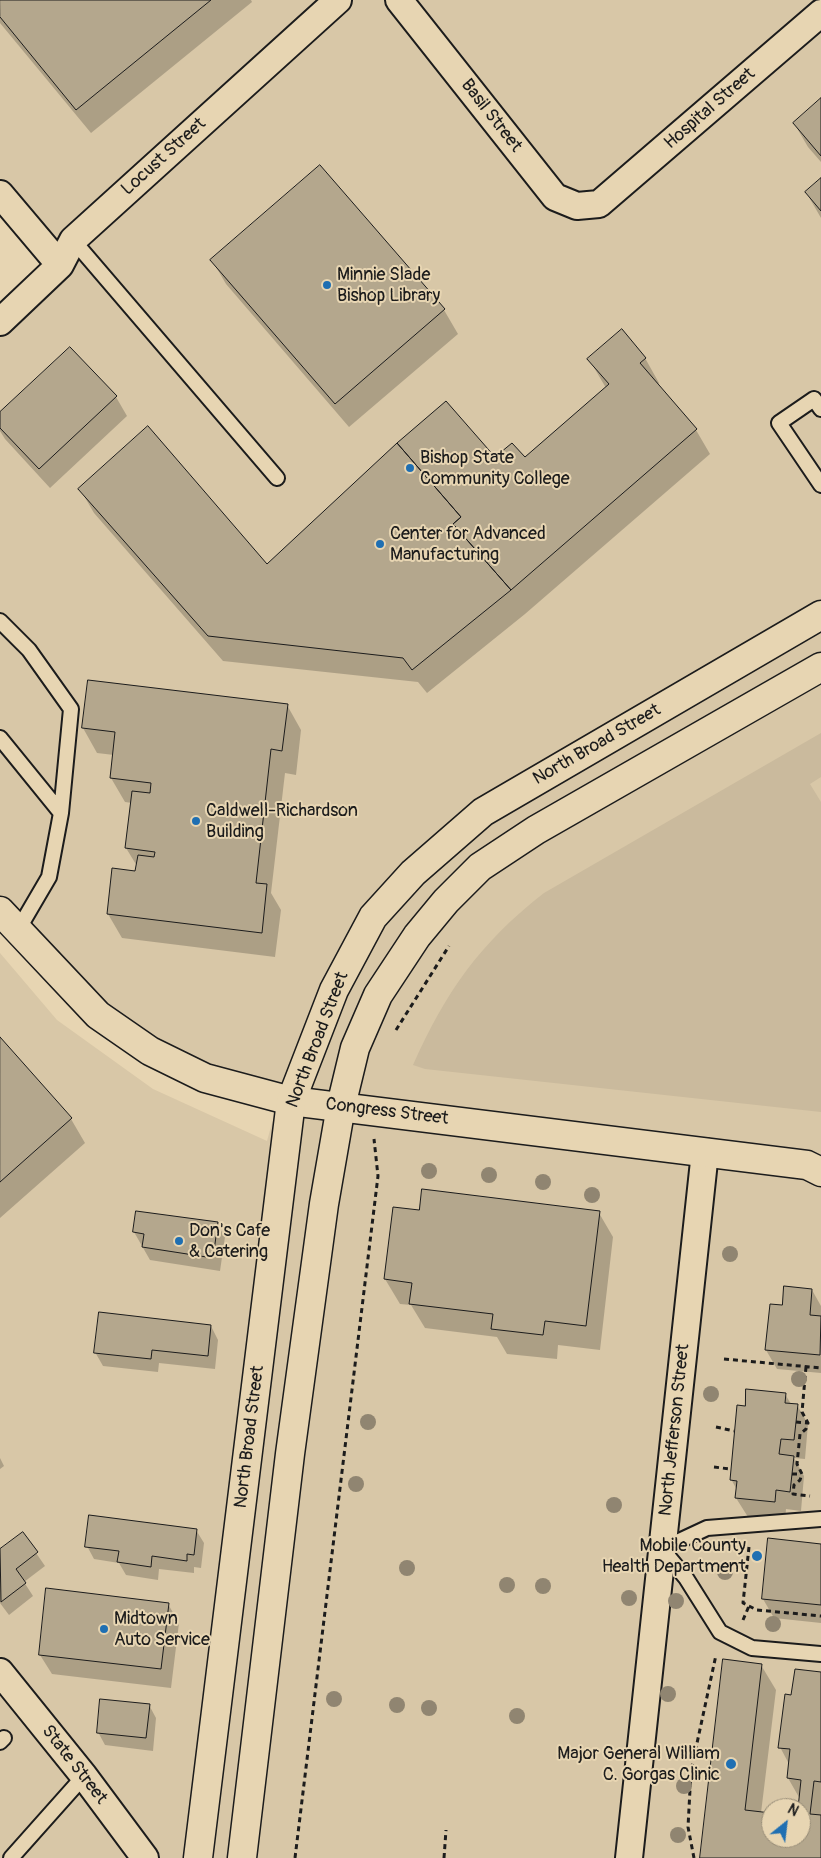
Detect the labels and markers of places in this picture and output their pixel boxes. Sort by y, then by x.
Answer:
place label: Minnie Slade Bishop Library [337,264,440,306]
marker: Minnie Slade Bishop Library [321,279,333,291]
place label: Bishop State Community College [420,447,570,489]
marker: Bishop State Community College [404,462,416,474]
place label: Center for Advanced Manufacturing [390,523,546,566]
marker: Center for Advanced Manufacturing [374,538,386,550]
place label: Caldwell-Richardson Building [206,800,358,842]
marker: Caldwell-Richardson Building [190,815,202,827]
place label: Don's Cafe & Catering [189,1220,270,1262]
marker: Don's Cafe & Catering [173,1235,185,1247]
place label: Mobile County Health Department [602,1535,746,1578]
marker: Mobile County Health Department [750,1549,764,1563]
place label: Midtown Auto Service [114,1608,210,1650]
marker: Midtown Auto Service [98,1623,110,1635]
place label: Major General William C. Gorgas Clinic [557,1743,720,1786]
marker: Major General William C. Gorgas Clinic [724,1757,738,1771]

